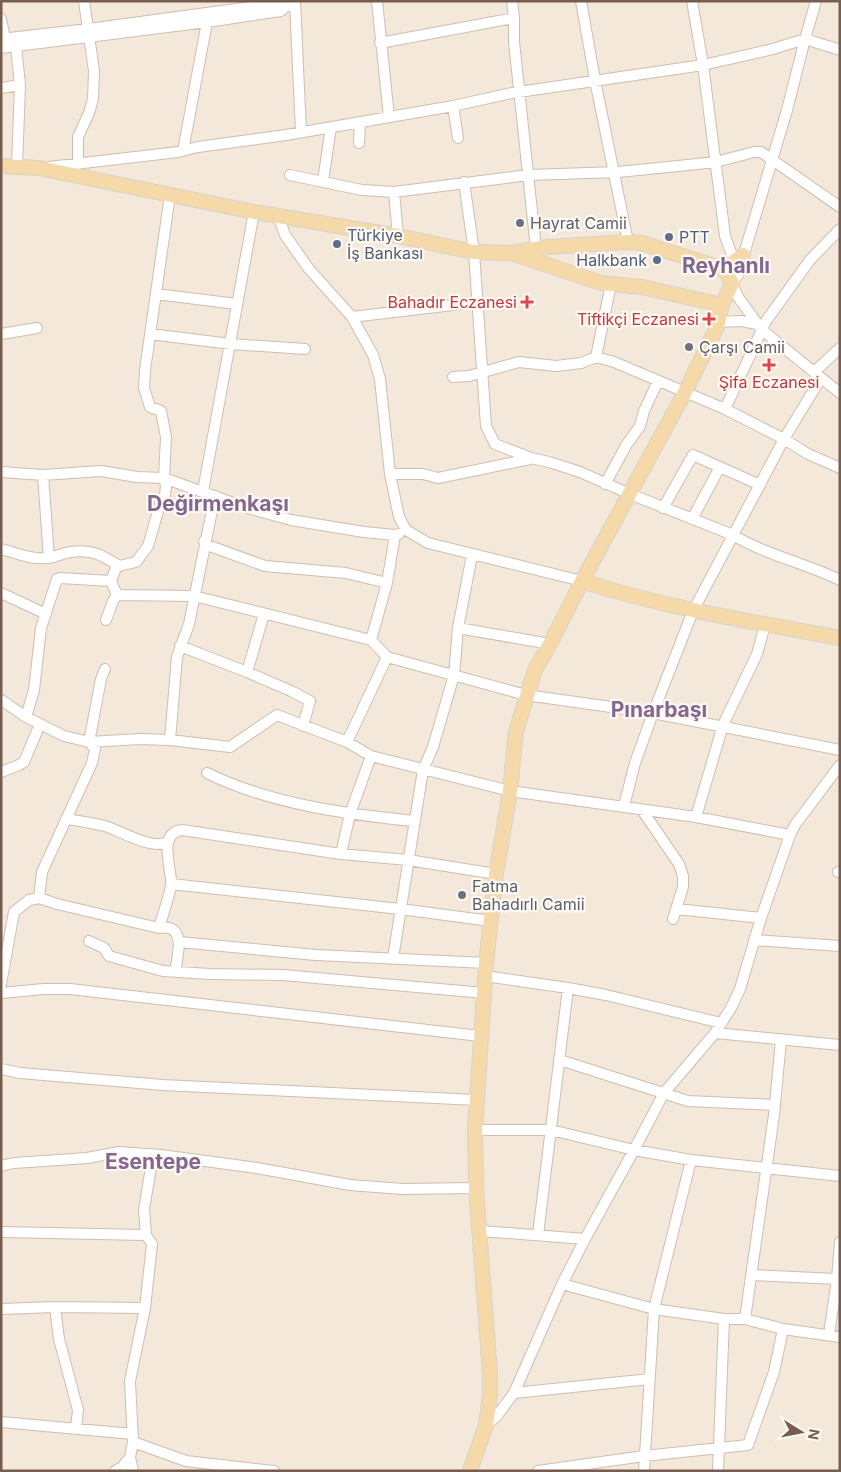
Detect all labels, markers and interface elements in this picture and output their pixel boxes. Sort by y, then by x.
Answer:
place label: Hayrat Camii [530,213,627,233]
marker: Hayrat Camii [514,217,526,229]
place label: Türkiye İş Bankası [347,225,423,263]
place label: PTT [679,227,710,247]
marker: PTT [663,231,675,243]
marker: Türkiye İş Bankası [331,238,343,250]
place label: Halkbank [576,250,647,270]
district label: Reyhanlı [682,253,770,278]
marker: Halkbank [651,254,663,266]
place label: Bahadır Eczanesi [387,292,517,312]
marker: Bahadır Eczanesi [521,296,533,308]
place label: Tiftikçi Eczanesi [577,309,699,329]
marker: Tiftikçi Eczanesi [703,313,715,325]
place label: Çarşı Camii [699,337,785,357]
marker: Çarşı Camii [683,341,695,353]
marker: Şifa Eczanesi [763,359,775,371]
place label: Şifa Eczanesi [719,372,819,392]
district label: Değirmenkaşı [147,491,289,516]
district label: Pınarbaşı [611,697,707,722]
place label: Fatma Bahadırlı Camii [472,876,585,914]
marker: Fatma Bahadırlı Camii [456,889,468,901]
district label: Esentepe [105,1149,201,1174]
north arrow [776,1407,826,1457]
text: N [805,1428,824,1441]

